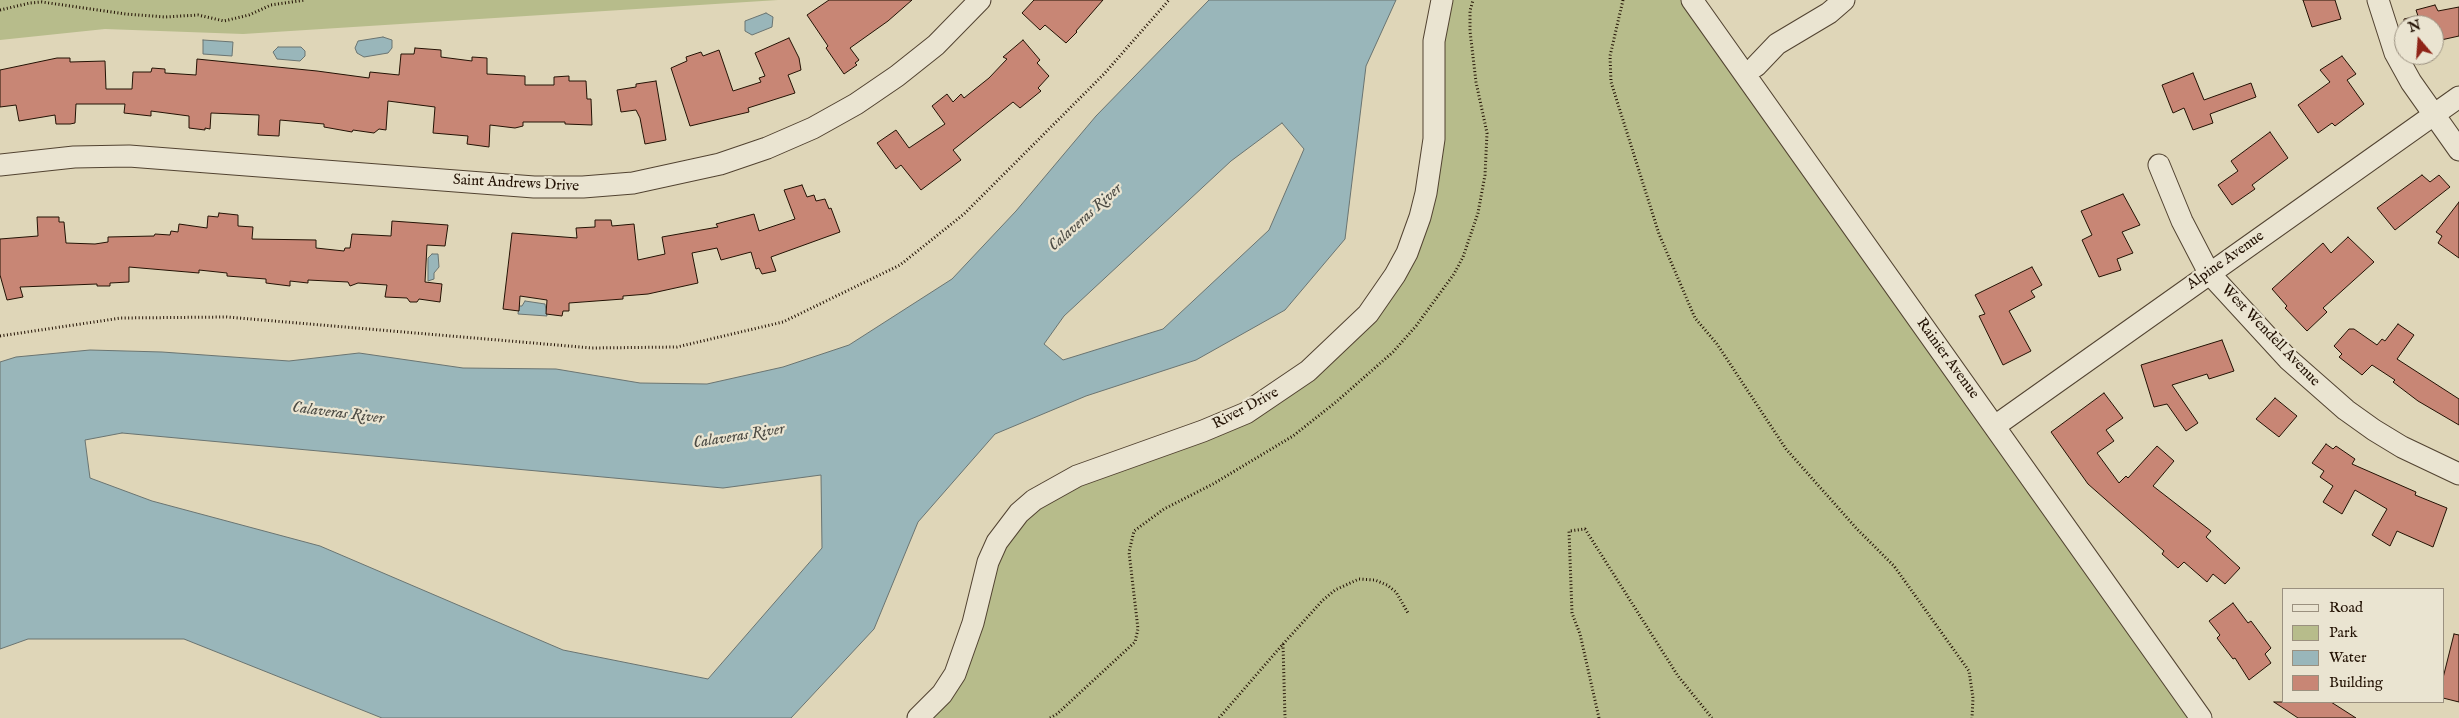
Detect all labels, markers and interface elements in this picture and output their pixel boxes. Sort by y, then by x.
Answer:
north arrow [2394,15,2444,65]
text: N [2406,16,2423,37]
street label: Saint Andrews Drive [452,172,580,196]
water label: Calaveras River [1045,180,1127,256]
street label: Alpine Avenue [2184,228,2268,294]
street label: West Wendell Avenue [2217,281,2323,391]
street label: Rainier Avenue [1912,315,1982,403]
street label: River Drive [1210,384,1282,434]
water label: Calaveras River [291,399,385,429]
water label: Calaveras River [692,420,786,454]
legend [2282,588,2444,703]
text: Road [2329,598,2363,617]
text: Park [2329,623,2358,642]
text: Water [2329,648,2366,667]
text: Building [2329,673,2383,692]

